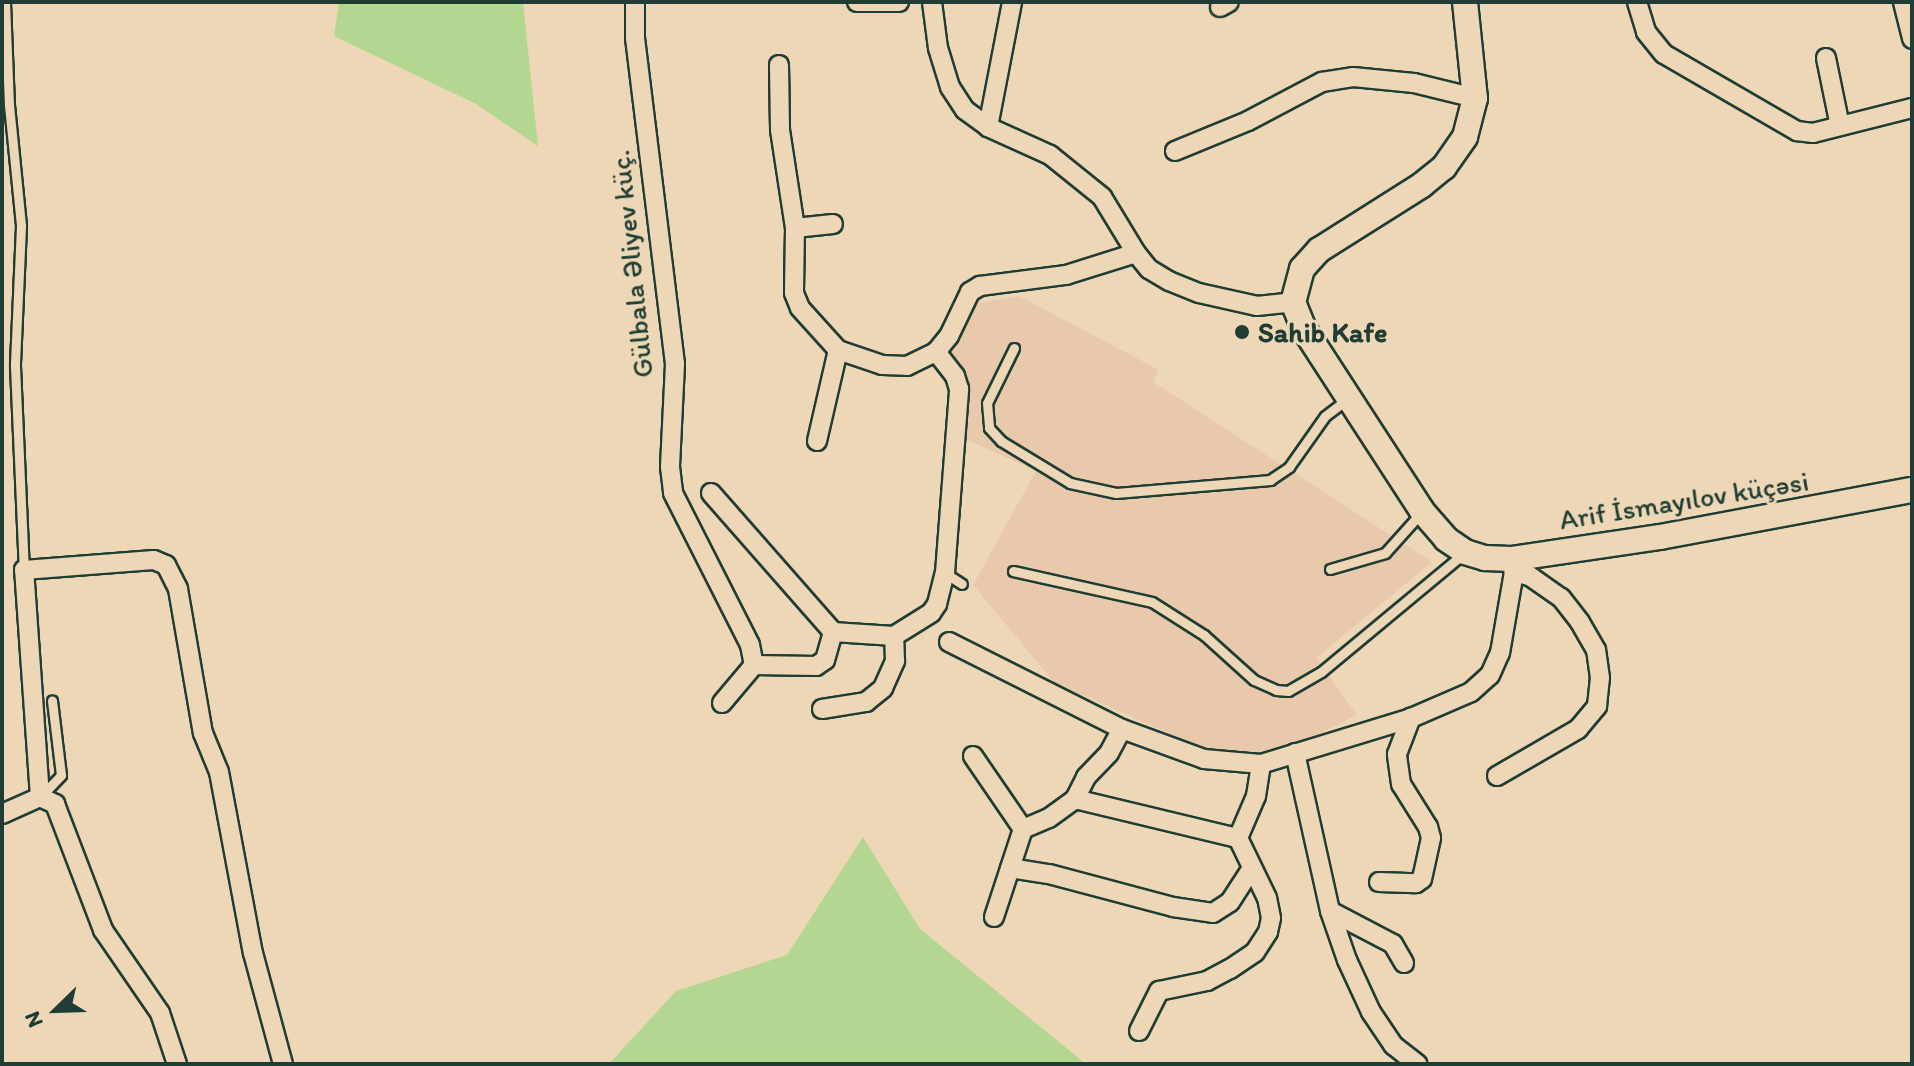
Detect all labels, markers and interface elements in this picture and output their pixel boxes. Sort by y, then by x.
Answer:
street label: Gülbala Əliyev küç. [602,148,660,380]
place label: Sahib Kafe [1258,315,1388,349]
marker: Sahib Kafe [1233,323,1251,341]
street label: Arif İsmayılov küçəsi [1557,464,1811,536]
north arrow [16,970,96,1050]
text: N [18,1007,49,1032]

